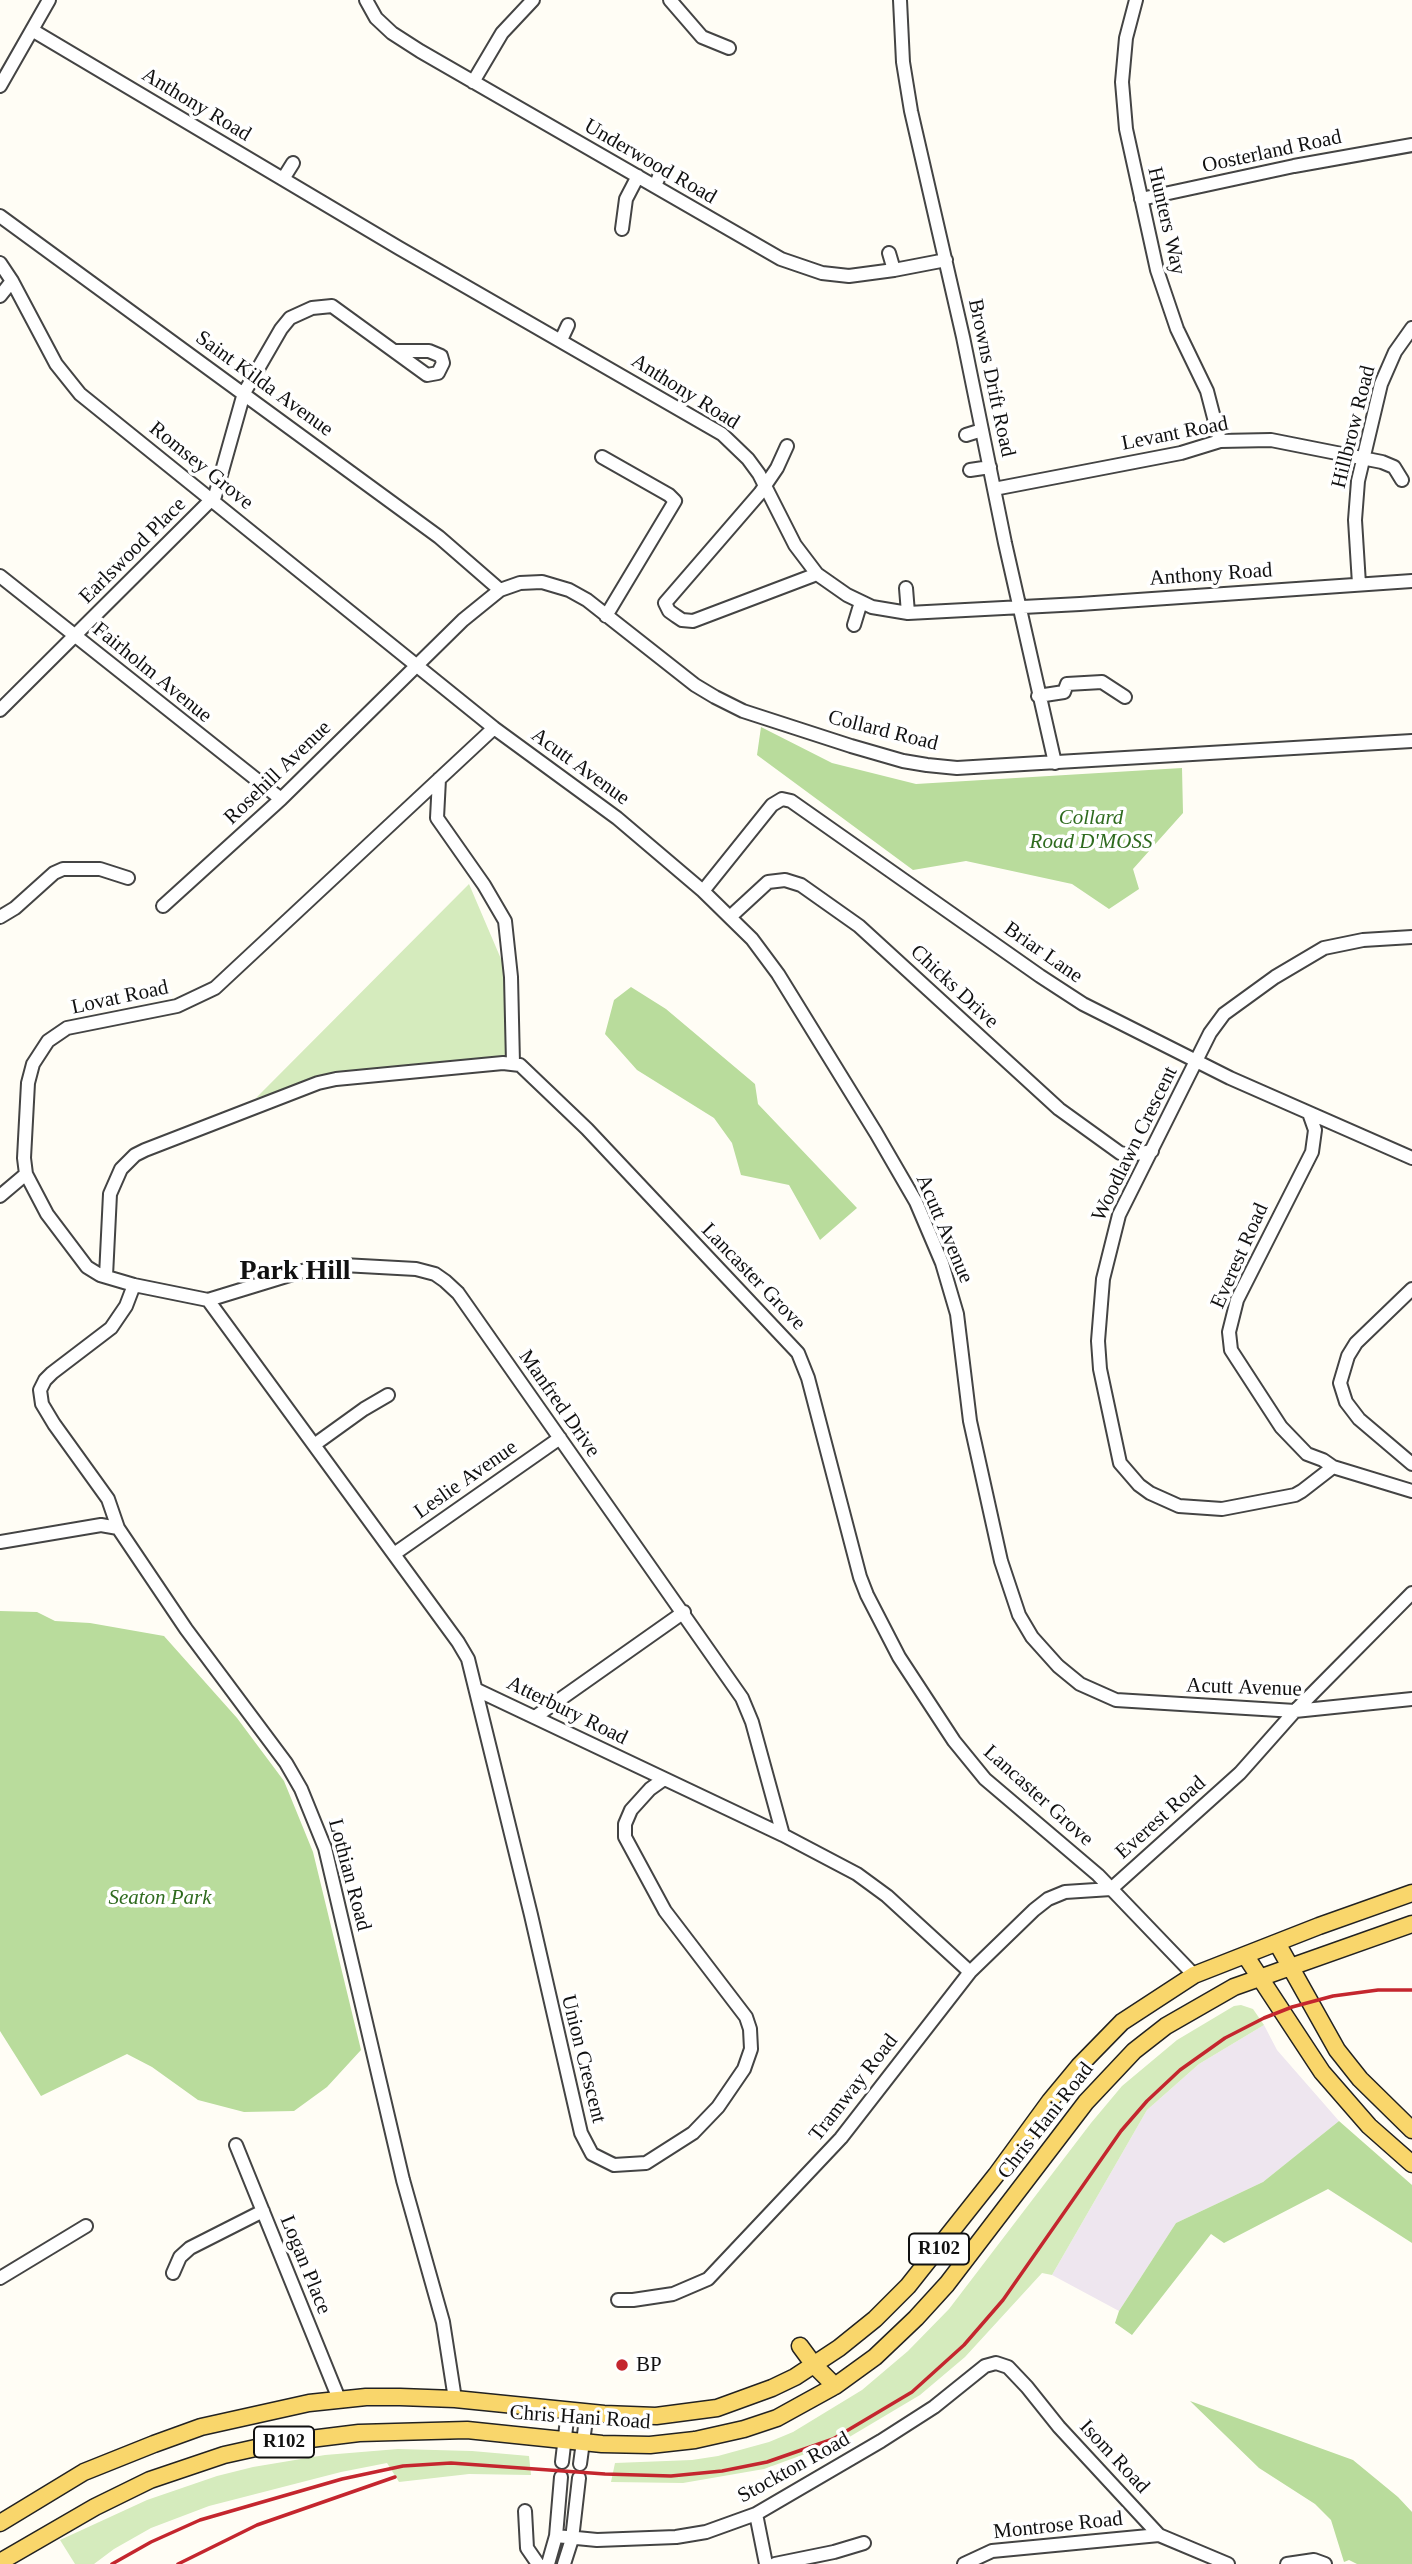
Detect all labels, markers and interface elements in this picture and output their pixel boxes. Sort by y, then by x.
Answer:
street label: Anthony Road [137,63,255,147]
street label: Underwood Road [579,114,721,210]
street label: Oosterland Road [1200,125,1344,179]
street label: Hunters Way [1141,165,1191,277]
street label: Browns Drift Road [962,297,1020,459]
street label: Saint Kilda Avenue [190,326,338,442]
street label: Anthony Road [626,349,744,435]
street label: Hillbrow Road [1327,363,1381,491]
street label: Levant Road [1120,411,1230,457]
street label: Romsey Grove [144,416,258,516]
street label: Earlswood Place [74,492,192,610]
street label: Anthony Road [1149,558,1273,592]
street label: Fairholm Avenue [87,617,217,729]
street label: Collard Road [825,705,941,757]
street label: Rosehill Avenue [219,716,337,830]
street label: Acutt Avenue [526,723,634,811]
park label: Collard Road D'MOSS [1030,805,1152,855]
street label: Briar Lane [999,917,1087,989]
street label: Chicks Drive [905,940,1003,1034]
street label: Lovat Road [69,975,171,1021]
street label: Woodlawn Crescent [1087,1062,1183,1226]
street label: Acutt Avenue [910,1171,978,1287]
street label: Everest Road [1206,1199,1274,1313]
street label: Lancaster Grove [696,1218,810,1336]
district label: Park Hill [239,1255,351,1289]
street label: Manfred Drive [513,1345,605,1463]
street label: Leslie Avenue [409,1435,523,1525]
street label: Atterbury Road [503,1671,631,1751]
street label: Acutt Avenue [1186,1673,1302,1703]
street label: Lancaster Grove [978,1740,1098,1852]
street label: Everest Road [1111,1771,1211,1865]
street label: Lothian Road [322,1816,376,1934]
park label: Seaton Park [108,1885,212,1911]
street label: Union Crescent [555,1992,611,2126]
street label: Tramway Road [804,2029,904,2147]
street label: Chris Hani Road [993,2058,1099,2184]
street label: Logan Place [274,2212,336,2318]
road number: R102 [909,2234,969,2264]
place label: BP [636,2352,662,2378]
marker: BP [614,2357,630,2373]
street label: Chris Hani Road [509,2401,651,2435]
street label: Isom Road [1074,2415,1154,2499]
road number: R102 [254,2426,314,2458]
street label: Stockton Road [734,2427,854,2509]
street label: Montrose Road [992,2507,1124,2545]

